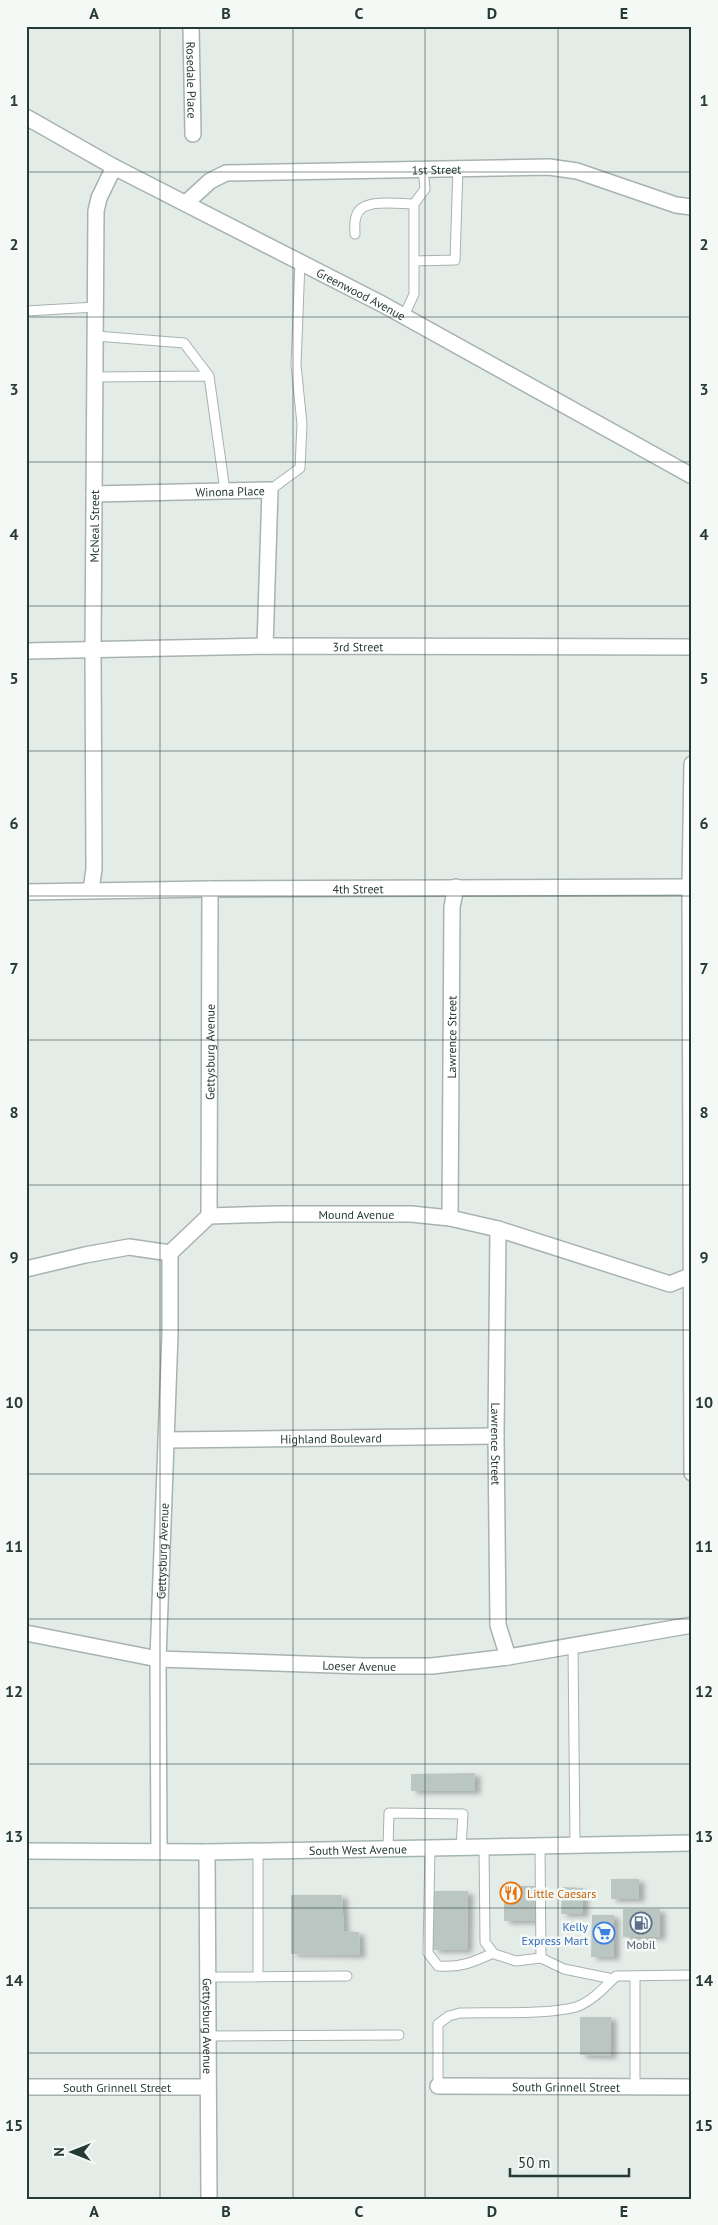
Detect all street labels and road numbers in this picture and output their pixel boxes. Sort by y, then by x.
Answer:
street label: Rosedale Place [184,41,200,119]
street label: 1st Street [412,161,461,177]
street label: Greenwood Avenue [314,264,408,323]
street label: Winona Place [195,483,265,499]
street label: McNeal Street [86,490,102,563]
street label: 3rd Street [332,639,383,654]
street label: 4th Street [332,881,384,896]
street label: Lawrence Street [443,996,459,1078]
street label: Gettysburg Avenue [202,1004,217,1100]
street label: Mound Avenue [319,1207,394,1222]
street label: Lawrence Street [488,1403,504,1485]
street label: Highland Boulevard [280,1430,382,1446]
street label: Gettysburg Avenue [153,1503,171,1599]
street label: Loeser Avenue [322,1657,396,1674]
street label: South West Avenue [309,1841,407,1858]
street label: Gettysburg Avenue [200,1978,216,2074]
street label: South Grinnell Street [512,2079,620,2094]
street label: South Grinnell Street [63,2080,171,2095]

